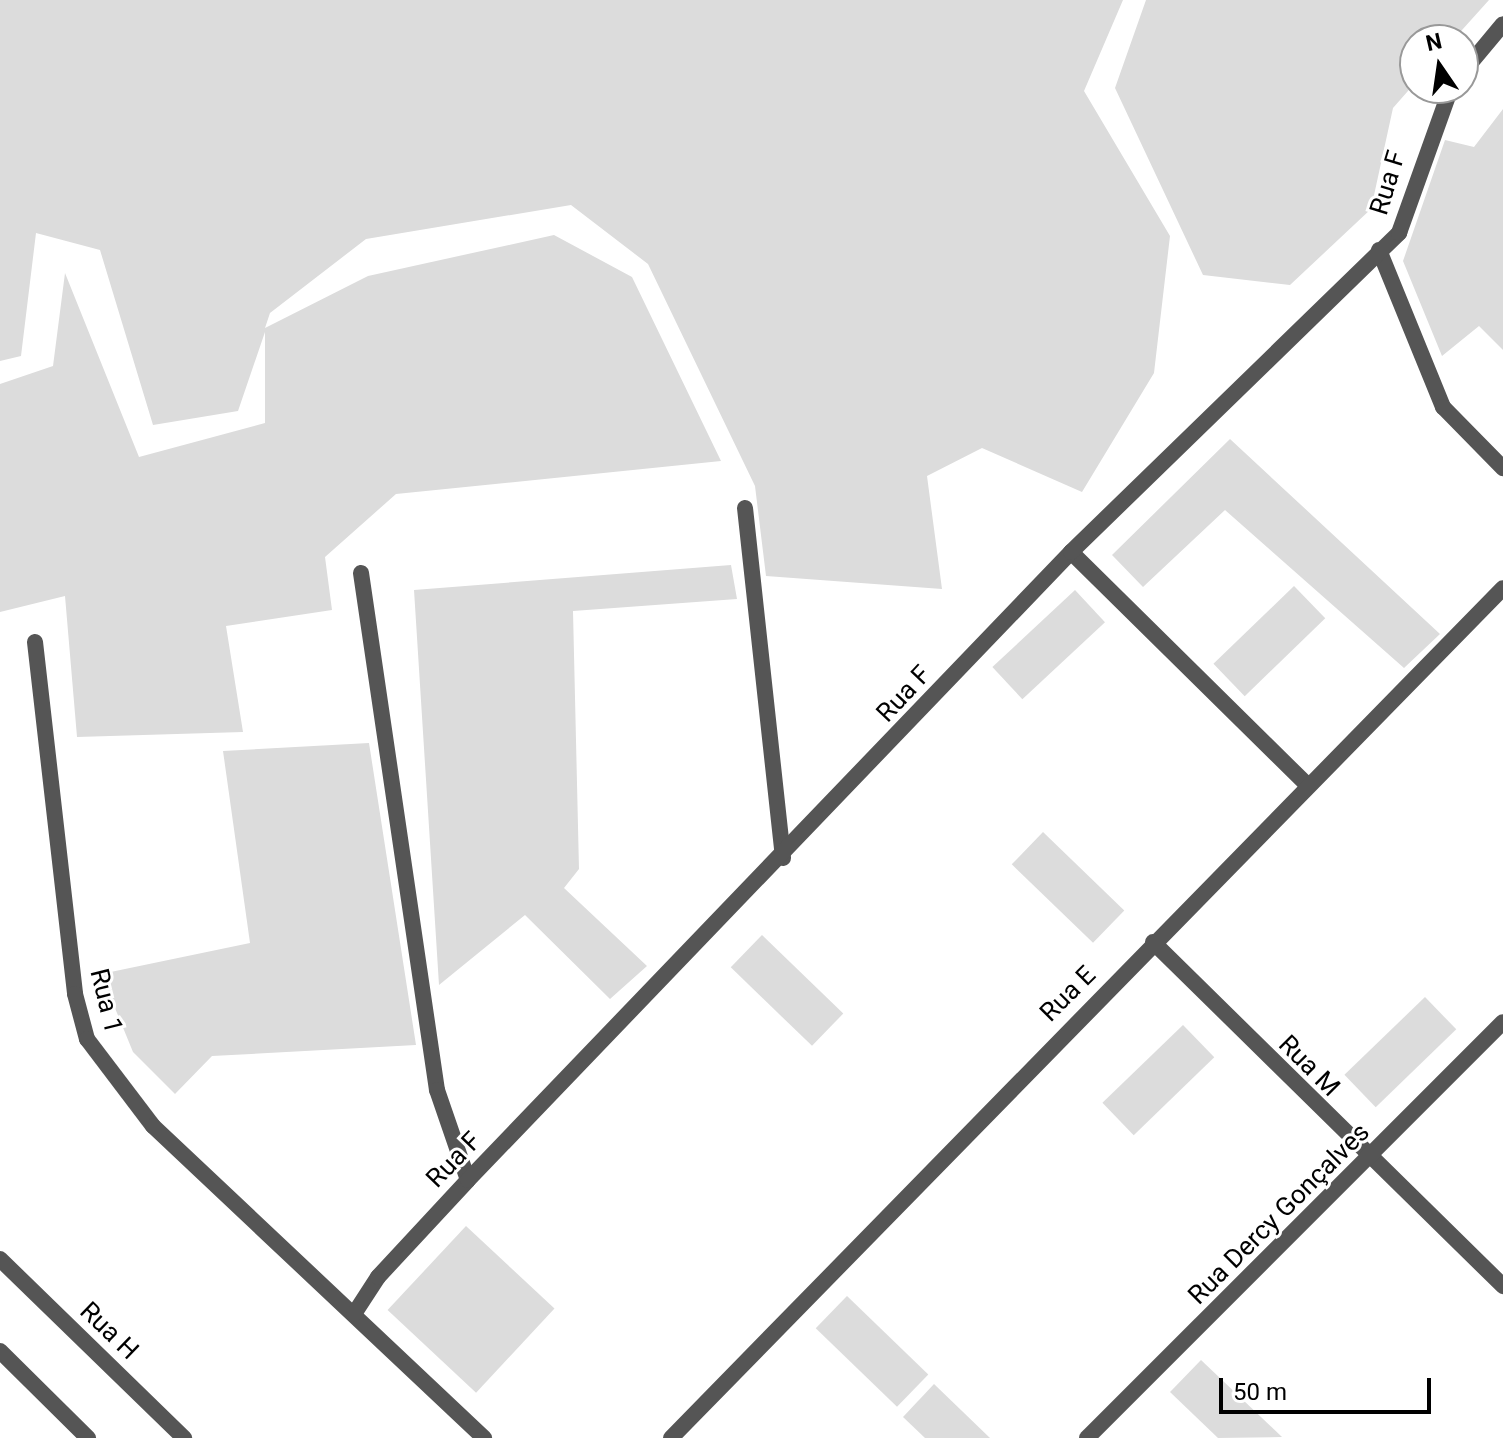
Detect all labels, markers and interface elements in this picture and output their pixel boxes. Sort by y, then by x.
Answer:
north arrow [1399,24,1479,104]
text: N [1424,28,1444,56]
street label: Rua F [1364,147,1412,219]
street label: Rua F [870,659,938,729]
street label: Rua E [1034,960,1102,1028]
street label: Rua 1 [83,965,129,1037]
street label: Rua M [1272,1029,1346,1103]
street label: Rua Dercy Gonçalves [1182,1117,1376,1311]
street label: Rua F [420,1126,488,1194]
street label: Rua H [73,1296,145,1366]
scale bar [1223,1362,1435,1412]
text: 50 m [1233,1378,1287,1406]

